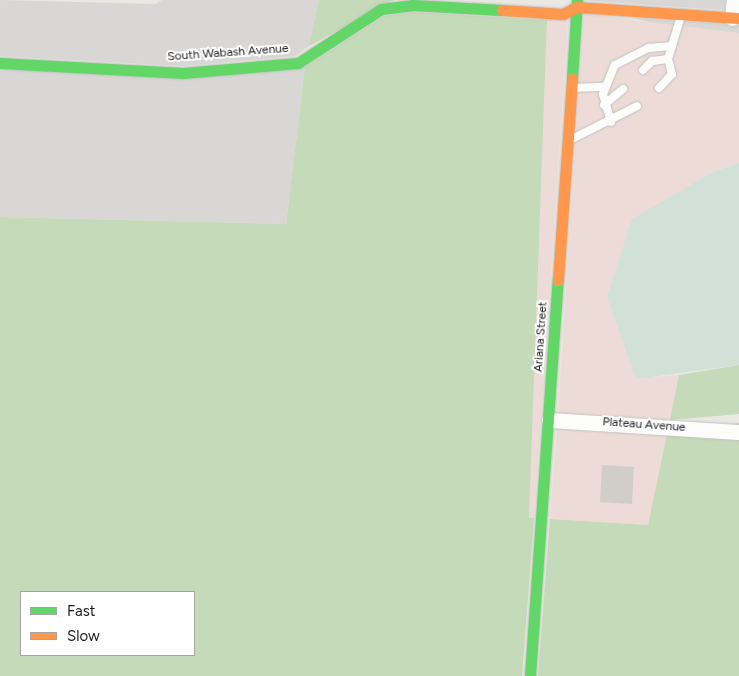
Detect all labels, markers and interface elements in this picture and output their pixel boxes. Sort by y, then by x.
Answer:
street label: South Wabash Avenue [167,42,289,64]
street label: Ariana Street [531,301,551,373]
street label: Plateau Avenue [602,415,686,435]
legend [20,591,195,656]
text: Fast [67,602,95,620]
text: Slow [67,627,100,645]

